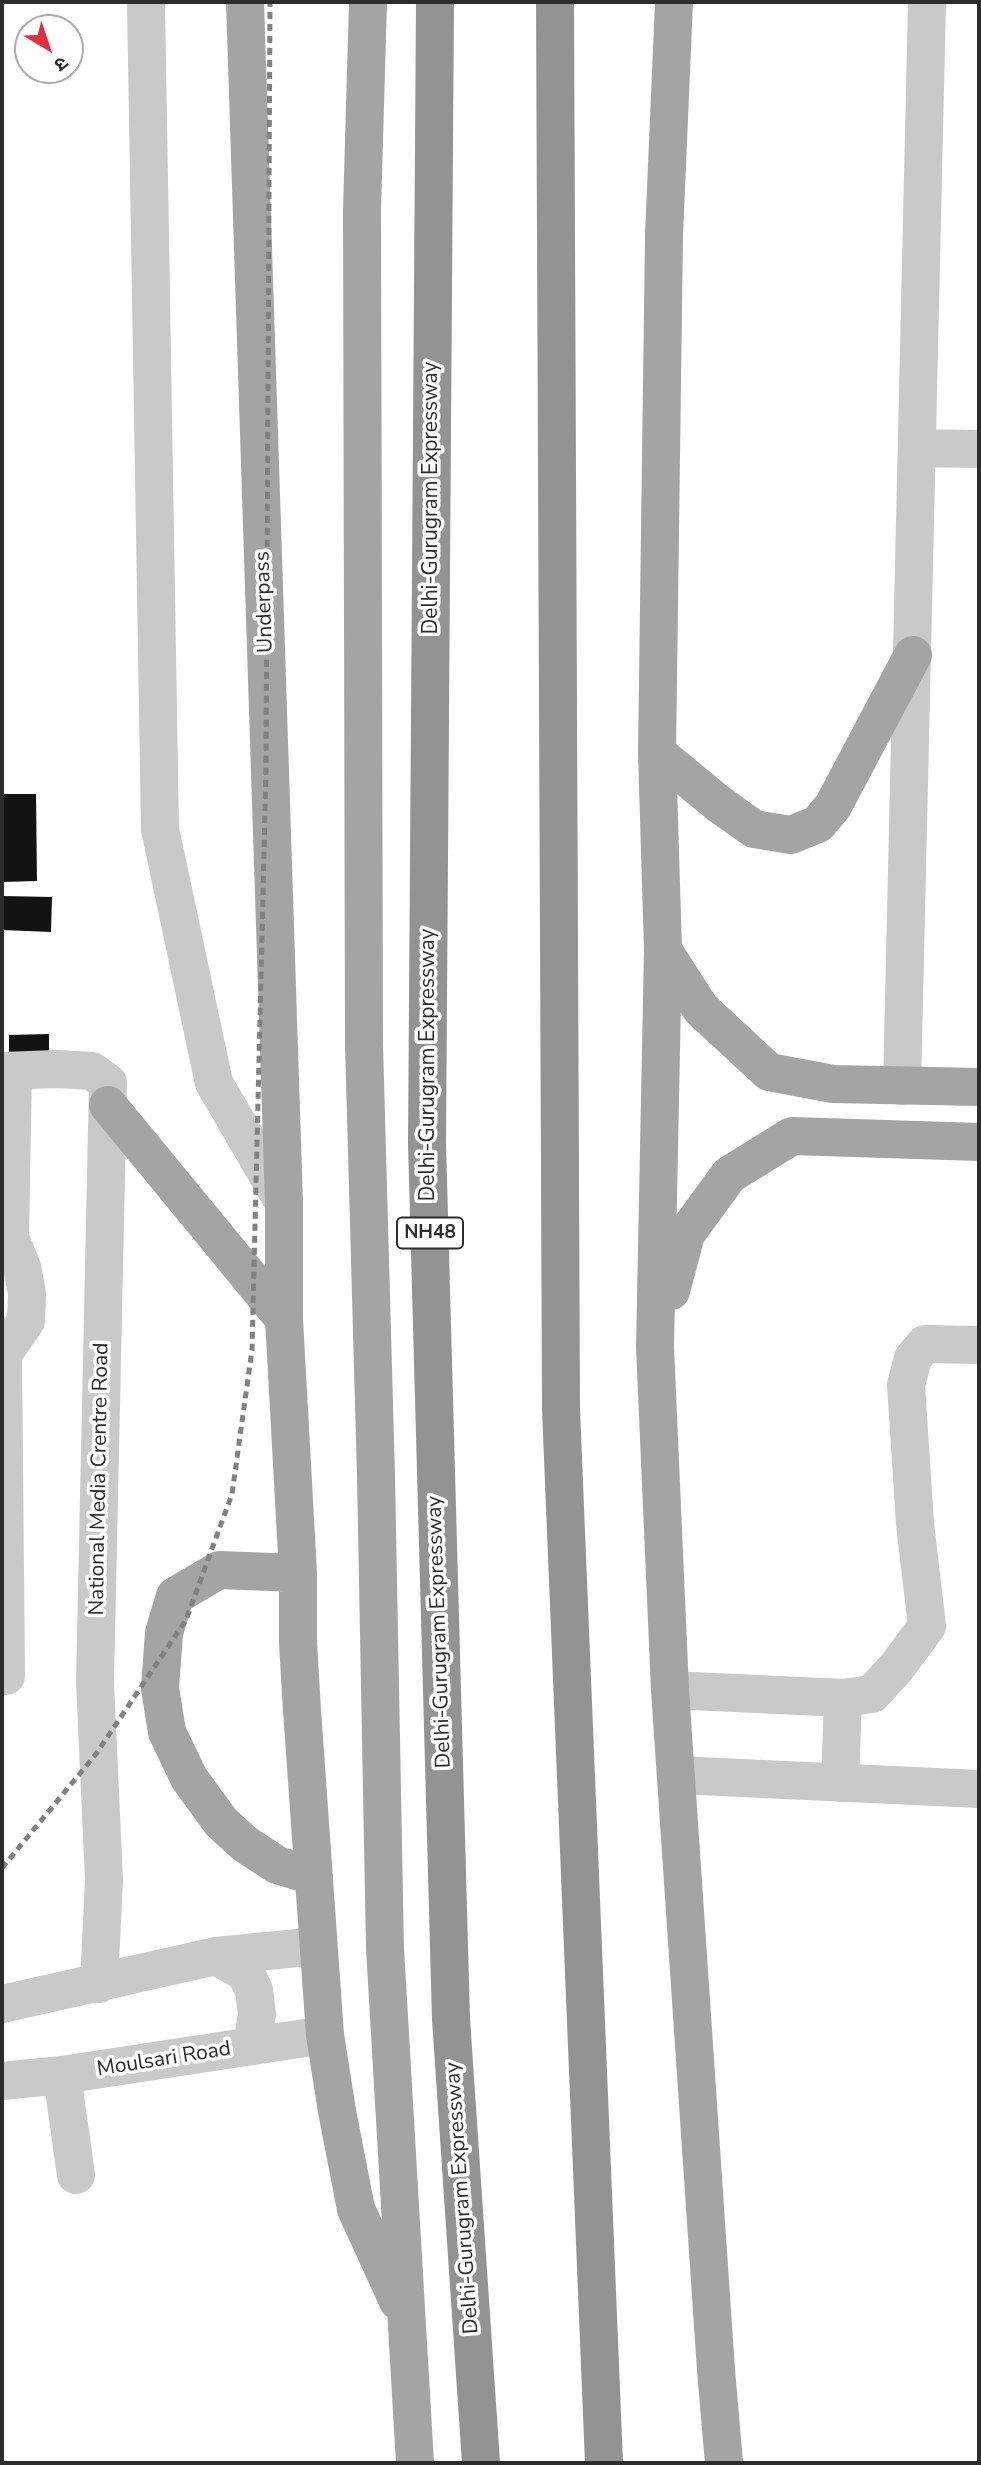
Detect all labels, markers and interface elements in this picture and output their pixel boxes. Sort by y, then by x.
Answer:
north arrow [14,14,84,84]
text: उ [48,50,73,77]
street label: Delhi-Gurugram Expressway [419,362,445,634]
street label: Underpass [251,551,279,653]
street label: Delhi-Gurugram Expressway [416,929,442,1201]
road number: NH48 [397,1218,463,1248]
street label: National Media Crentre Road [85,1342,115,1616]
street label: Delhi-Gurugram Expressway [423,1495,457,1769]
street label: Moulsari Road [95,2037,233,2083]
street label: Delhi-Gurugram Expressway [441,2061,485,2335]

